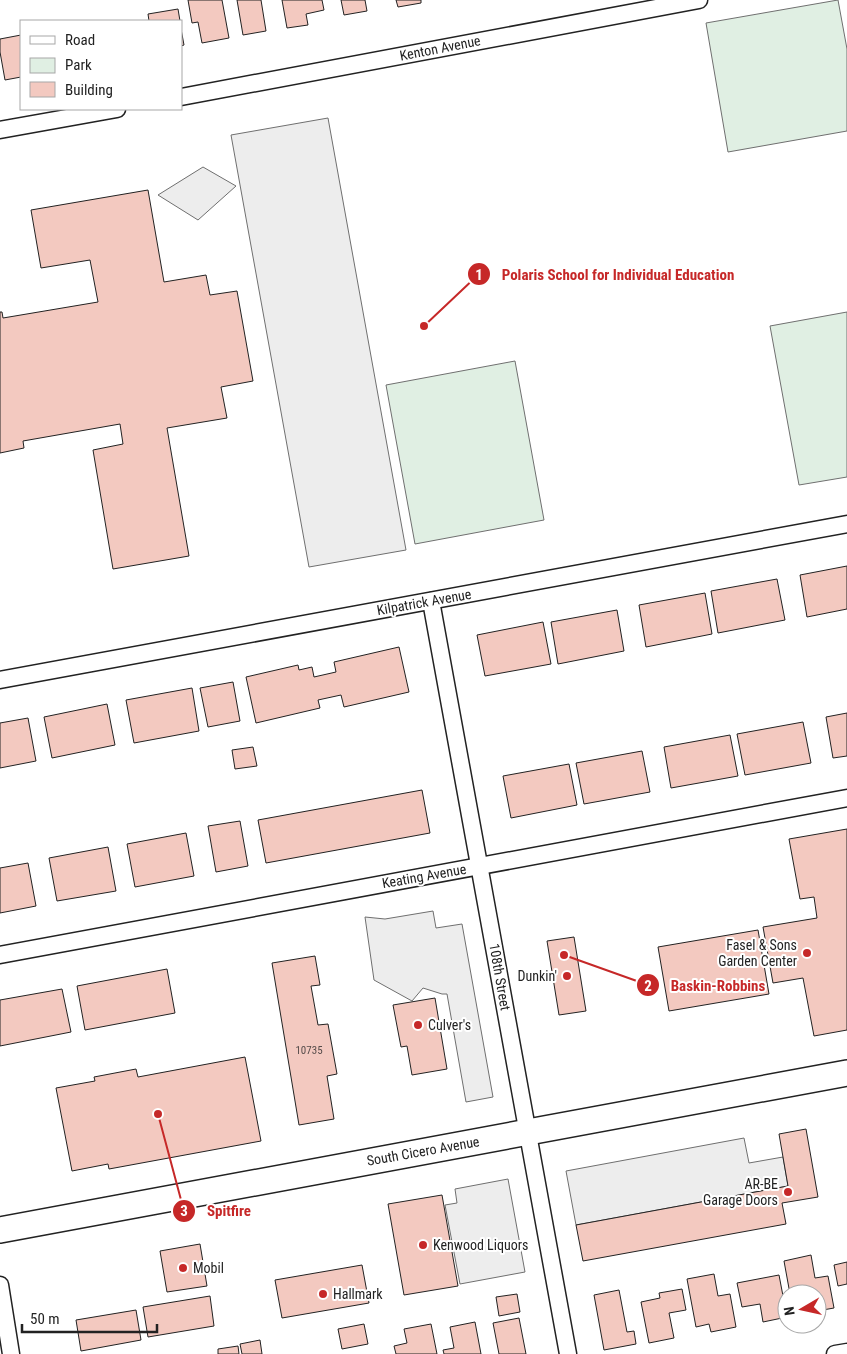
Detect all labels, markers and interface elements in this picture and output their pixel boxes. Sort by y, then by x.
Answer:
legend [20,20,182,110]
text: Road [65,31,95,49]
street label: Kenton Avenue [398,32,482,64]
text: Park [65,56,92,74]
text: Building [65,81,113,99]
callout: Polaris School for Individual Education [467,259,744,289]
text: 1 [475,266,483,284]
text: Polaris School for Individual Education [502,266,734,284]
street label: Kilpatrick Avenue [376,586,473,618]
street label: Keating Avenue [381,861,468,891]
place label: Fasel & Sons Garden Center [718,937,797,969]
street label: 108th Street [486,942,514,1012]
marker: Fasel & Sons Garden Center [801,947,813,959]
place label: Dunkin' [517,968,557,984]
marker: Dunkin' [561,970,573,982]
callout: Baskin-Robbins [635,970,775,1000]
text: 2 [644,977,652,995]
text: Baskin-Robbins [671,977,765,995]
place label: Culver's [428,1017,471,1033]
marker: Culver's [412,1019,424,1031]
house number: 10735 [295,1044,323,1057]
street label: South Cicero Avenue [365,1133,481,1169]
place label: AR-BE Garage Doors [703,1176,778,1208]
marker: AR-BE Garage Doors [782,1186,794,1198]
callout: Spitfire [172,1196,261,1226]
text: 3 [180,1202,188,1220]
text: Spitfire [207,1202,251,1220]
place label: Kenwood Liquors [433,1237,528,1253]
marker: Kenwood Liquors [417,1239,429,1251]
place label: Mobil [193,1260,224,1276]
marker: Mobil [177,1262,189,1274]
north arrow [777,1284,827,1334]
place label: Hallmark [333,1286,383,1302]
marker: Hallmark [317,1288,329,1300]
scale bar [22,1302,158,1334]
text: N [781,1306,798,1317]
text: 50 m [30,1310,60,1328]

